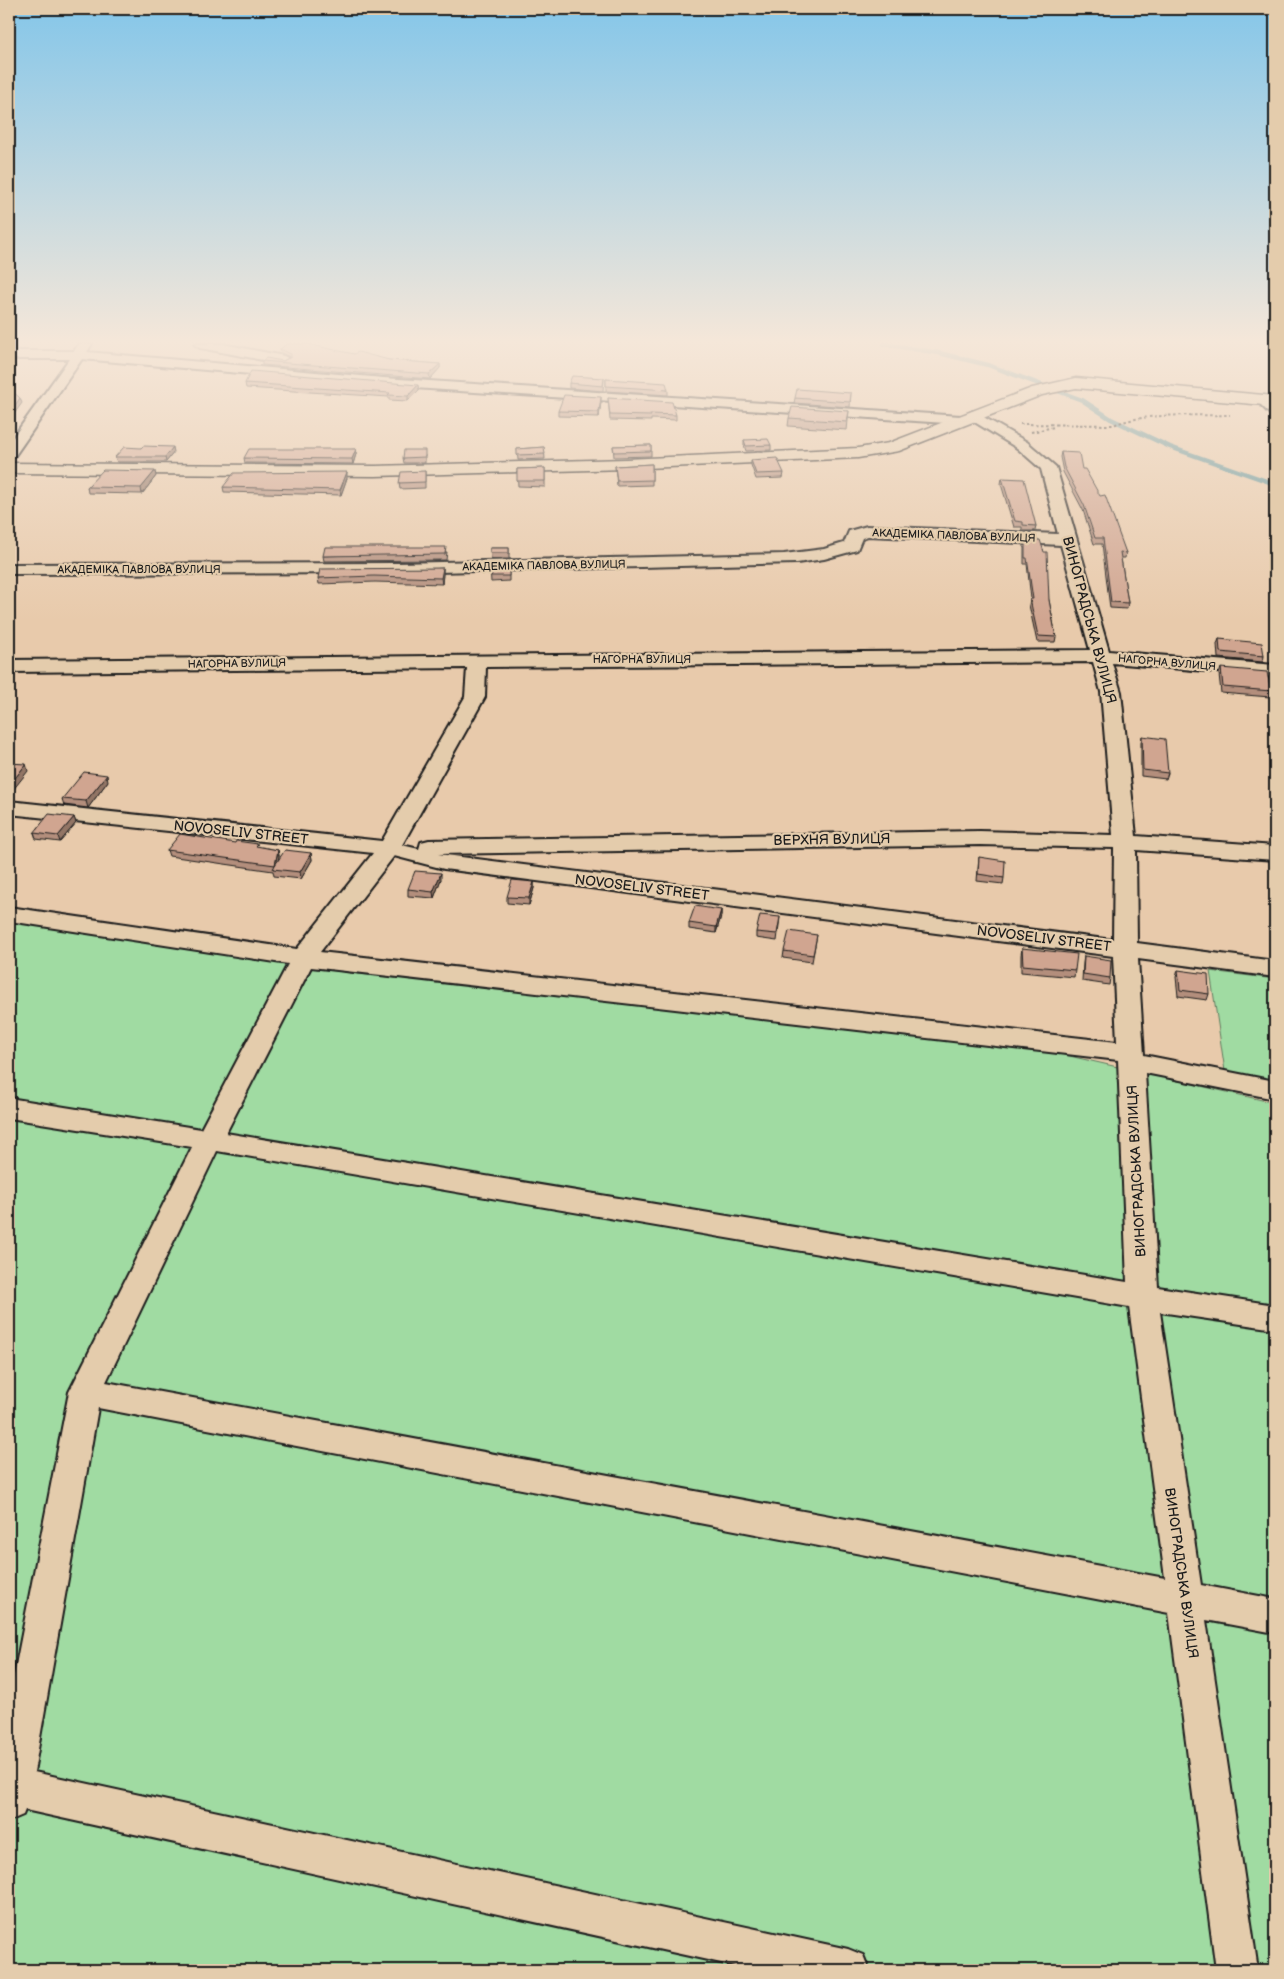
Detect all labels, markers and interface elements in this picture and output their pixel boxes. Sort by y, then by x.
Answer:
street label: АКАДЕМІКА ПАВЛОВА ВУЛИЦЯ [871,526,1036,545]
street label: ВИНОГРАДСЬКА ВУЛИЦЯ [1059,535,1120,706]
street label: АКАДЕМІКА ПАВЛОВА ВУЛИЦЯ [461,558,626,573]
street label: АКАДЕМІКА ПАВЛОВА ВУЛИЦЯ [56,563,221,576]
street label: НАГОРНА ВУЛИЦЯ [1117,652,1217,673]
street label: НАГОРНА ВУЛИЦЯ [593,653,691,666]
street label: НАГОРНА ВУЛИЦЯ [188,656,286,671]
street label: NOVOSELIV STREET [173,817,310,848]
street label: ВЕРХНЯ ВУЛИЦЯ [773,830,891,849]
street label: NOVOSELIV STREET [574,871,711,904]
street label: NOVOSELIV STREET [976,922,1113,955]
street label: ВИНОГРАДСЬКА ВУЛИЦЯ [1124,1084,1149,1257]
street label: ВИНОГРАДСЬКА ВУЛИЦЯ [1161,1487,1202,1660]

